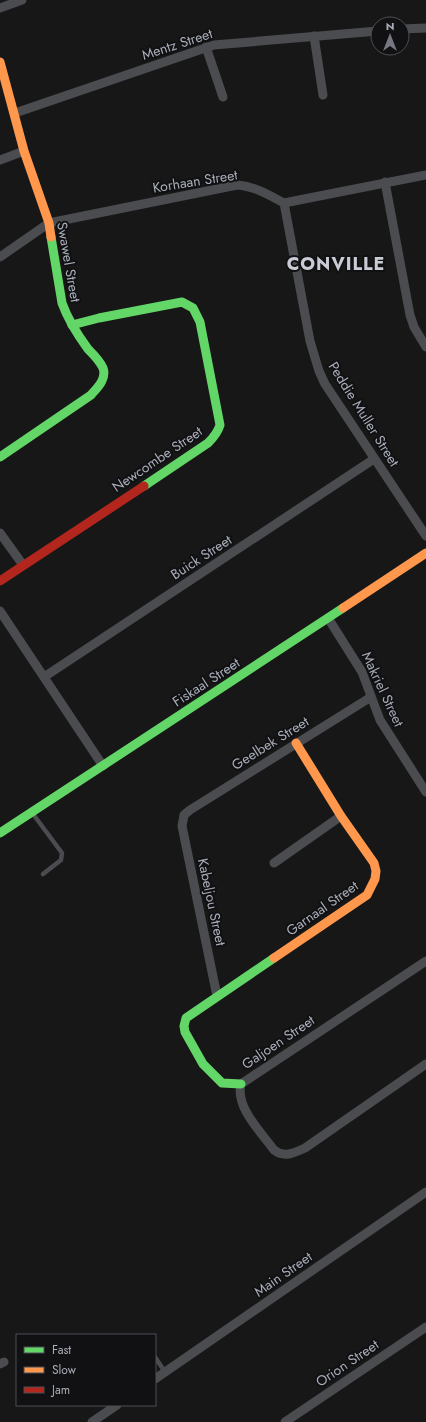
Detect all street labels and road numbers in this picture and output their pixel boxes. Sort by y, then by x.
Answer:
street label: Mentz Street [139,23,216,65]
street label: Korhaan Street [151,164,240,198]
street label: Swawel Street [52,220,86,304]
street label: Peddie Muller Street [324,358,405,471]
street label: Newcombe Street [108,421,207,497]
street label: Buick Street [167,529,236,584]
street label: Makriel Street [357,648,409,730]
street label: Fiskaal Street [168,652,244,711]
street label: Geelbek Street [228,711,313,775]
street label: Kabeljou Street [193,856,231,948]
street label: Garnaal Street [282,875,363,940]
street label: Galjoen Street [238,1010,319,1074]
street label: Main Street [250,1246,317,1301]
street label: Orion Street [312,1334,383,1391]

